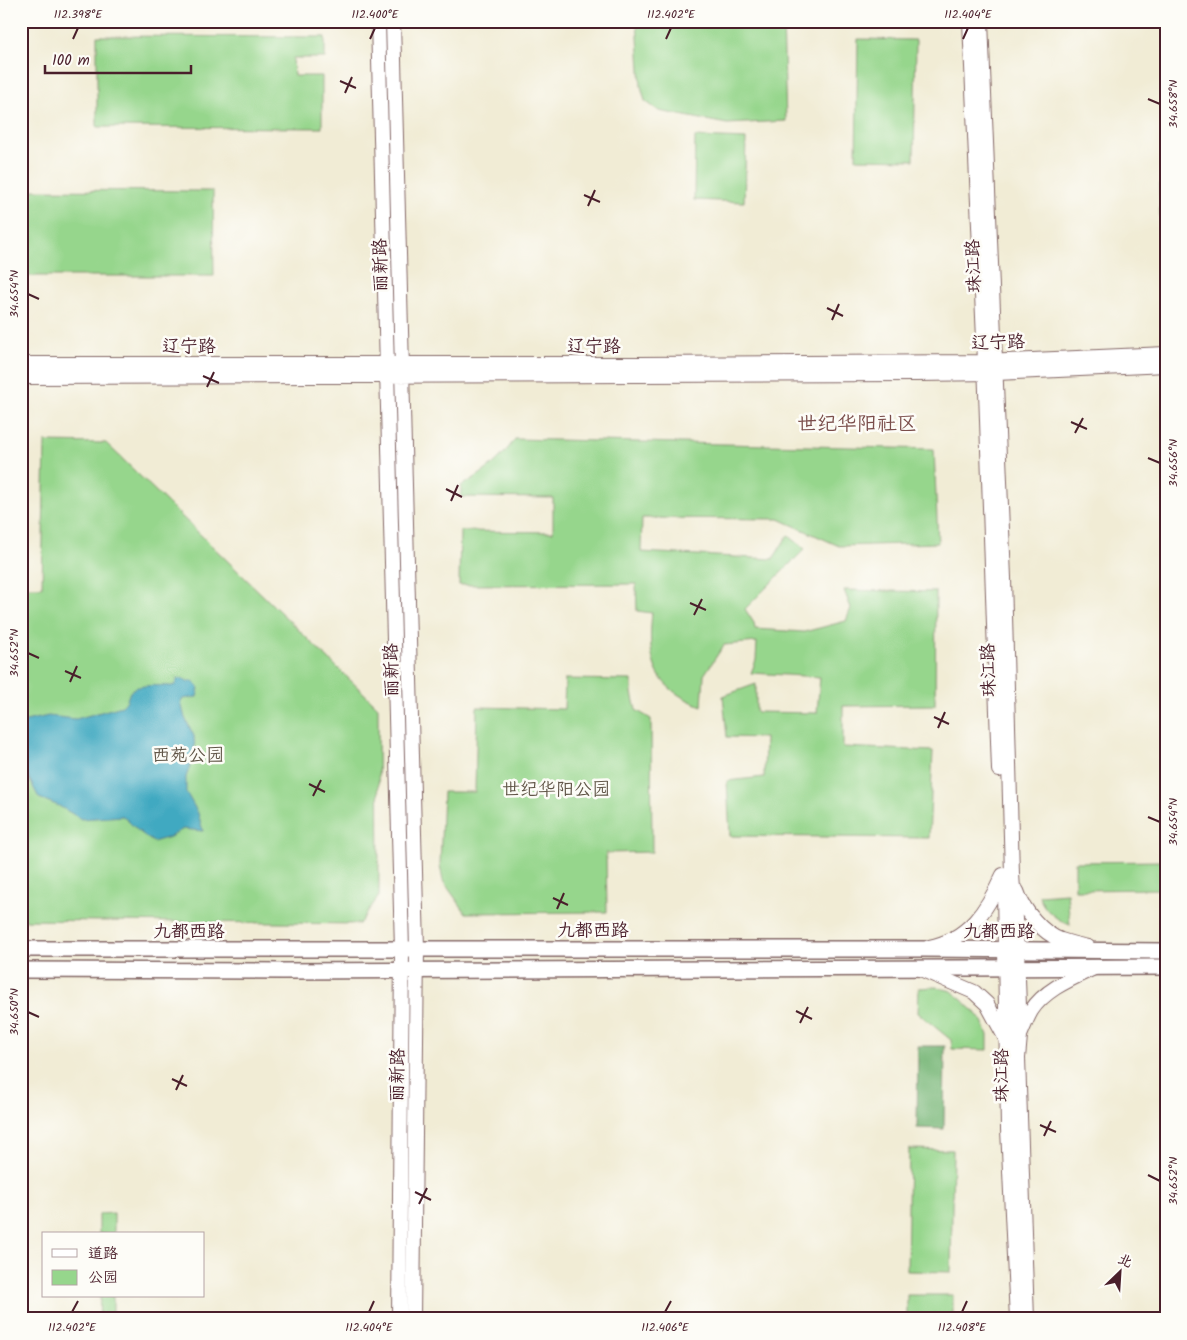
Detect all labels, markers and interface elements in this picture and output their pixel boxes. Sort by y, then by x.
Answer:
text: 112.398°E [54,5,103,24]
text: 112.400°E [351,5,400,24]
text: 112.402°E [647,5,696,24]
text: 112.404°E [944,5,993,24]
scale bar [45,42,191,74]
text: 100 m [52,49,90,73]
text: 34.658°N [1164,80,1183,128]
street label: 丽新路 [367,238,396,292]
street label: 珠江路 [959,238,990,293]
text: 34.654°N [5,270,24,318]
street label: 辽宁路 [971,328,1026,359]
street label: 辽宁路 [162,333,216,362]
street label: 辽宁路 [567,333,621,362]
district label: 世纪华阳社区 [797,409,917,441]
text: 34.656°N [1164,439,1183,487]
text: 34.652°N [5,629,24,677]
street label: 丽新路 [378,643,407,697]
street label: 珠江路 [975,643,1004,697]
park label: 西苑公园 [152,742,224,771]
park label: 世纪华阳公园 [502,776,610,805]
text: 34.654°N [1164,798,1183,846]
street label: 九都西路 [557,917,629,946]
street label: 九都西路 [153,918,225,947]
street label: 九都西路 [963,918,1035,947]
text: 34.650°N [5,988,24,1036]
street label: 丽新路 [384,1048,413,1102]
street label: 珠江路 [988,1048,1017,1102]
text: 34.652°N [1164,1157,1183,1205]
legend [42,1232,205,1298]
text: 道路 [88,1242,118,1266]
north arrow [1094,1248,1144,1298]
text: 北 [1114,1248,1136,1274]
text: 公园 [88,1266,118,1290]
text: 112.402°E [48,1318,97,1337]
text: 112.404°E [345,1318,394,1337]
text: 112.406°E [641,1318,690,1337]
text: 112.408°E [938,1318,987,1337]

